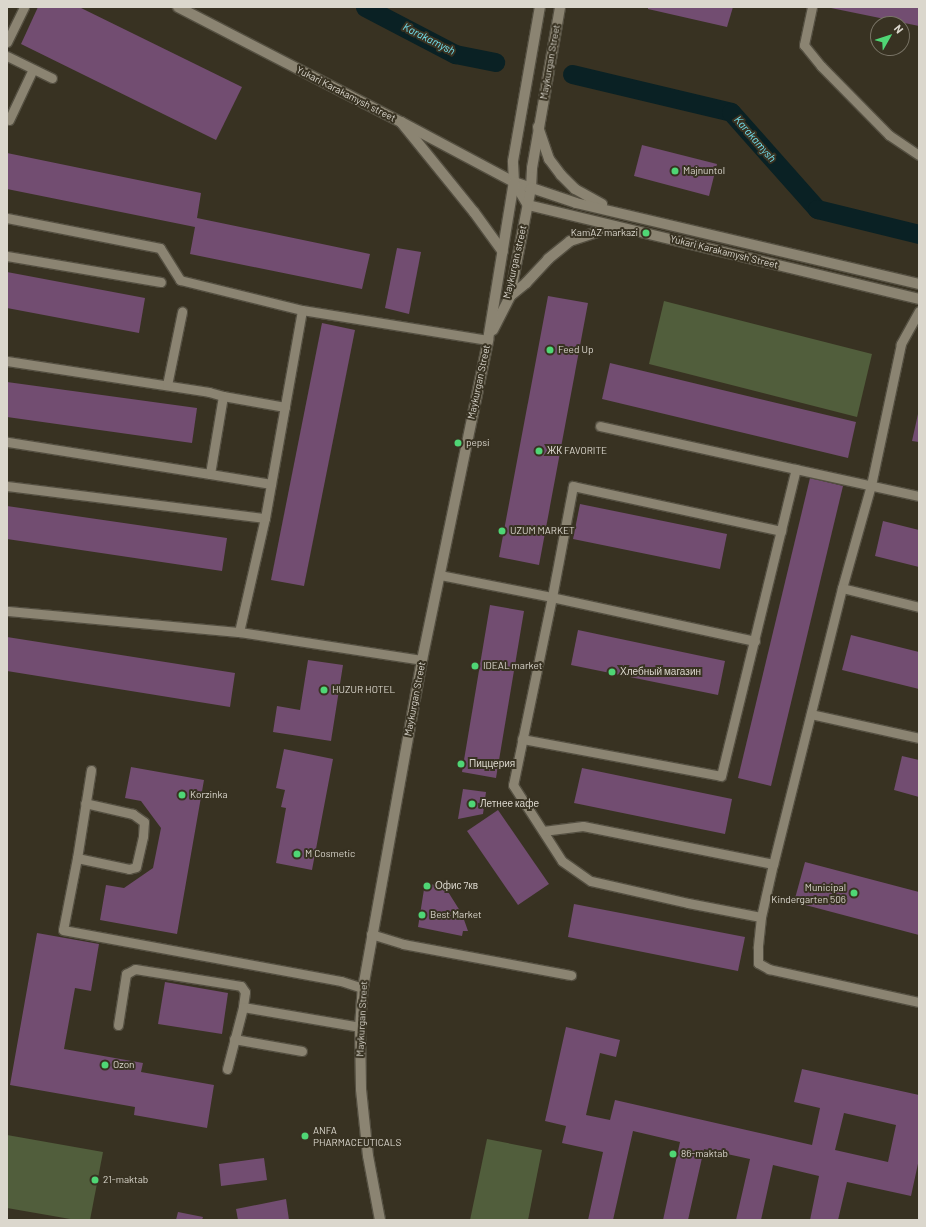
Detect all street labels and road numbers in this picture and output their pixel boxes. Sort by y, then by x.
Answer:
street label: Maykurgan Street [538,24,562,100]
street label: Yukari Karakamysh street [294,64,398,124]
street label: Maykurgan street [501,224,529,300]
street label: Yukari Karakamysh Street [669,233,779,271]
street label: Maykurgan Street [465,344,493,420]
street label: Maykurgan Street [402,661,428,737]
street label: Maykurgan Street [354,981,370,1057]

